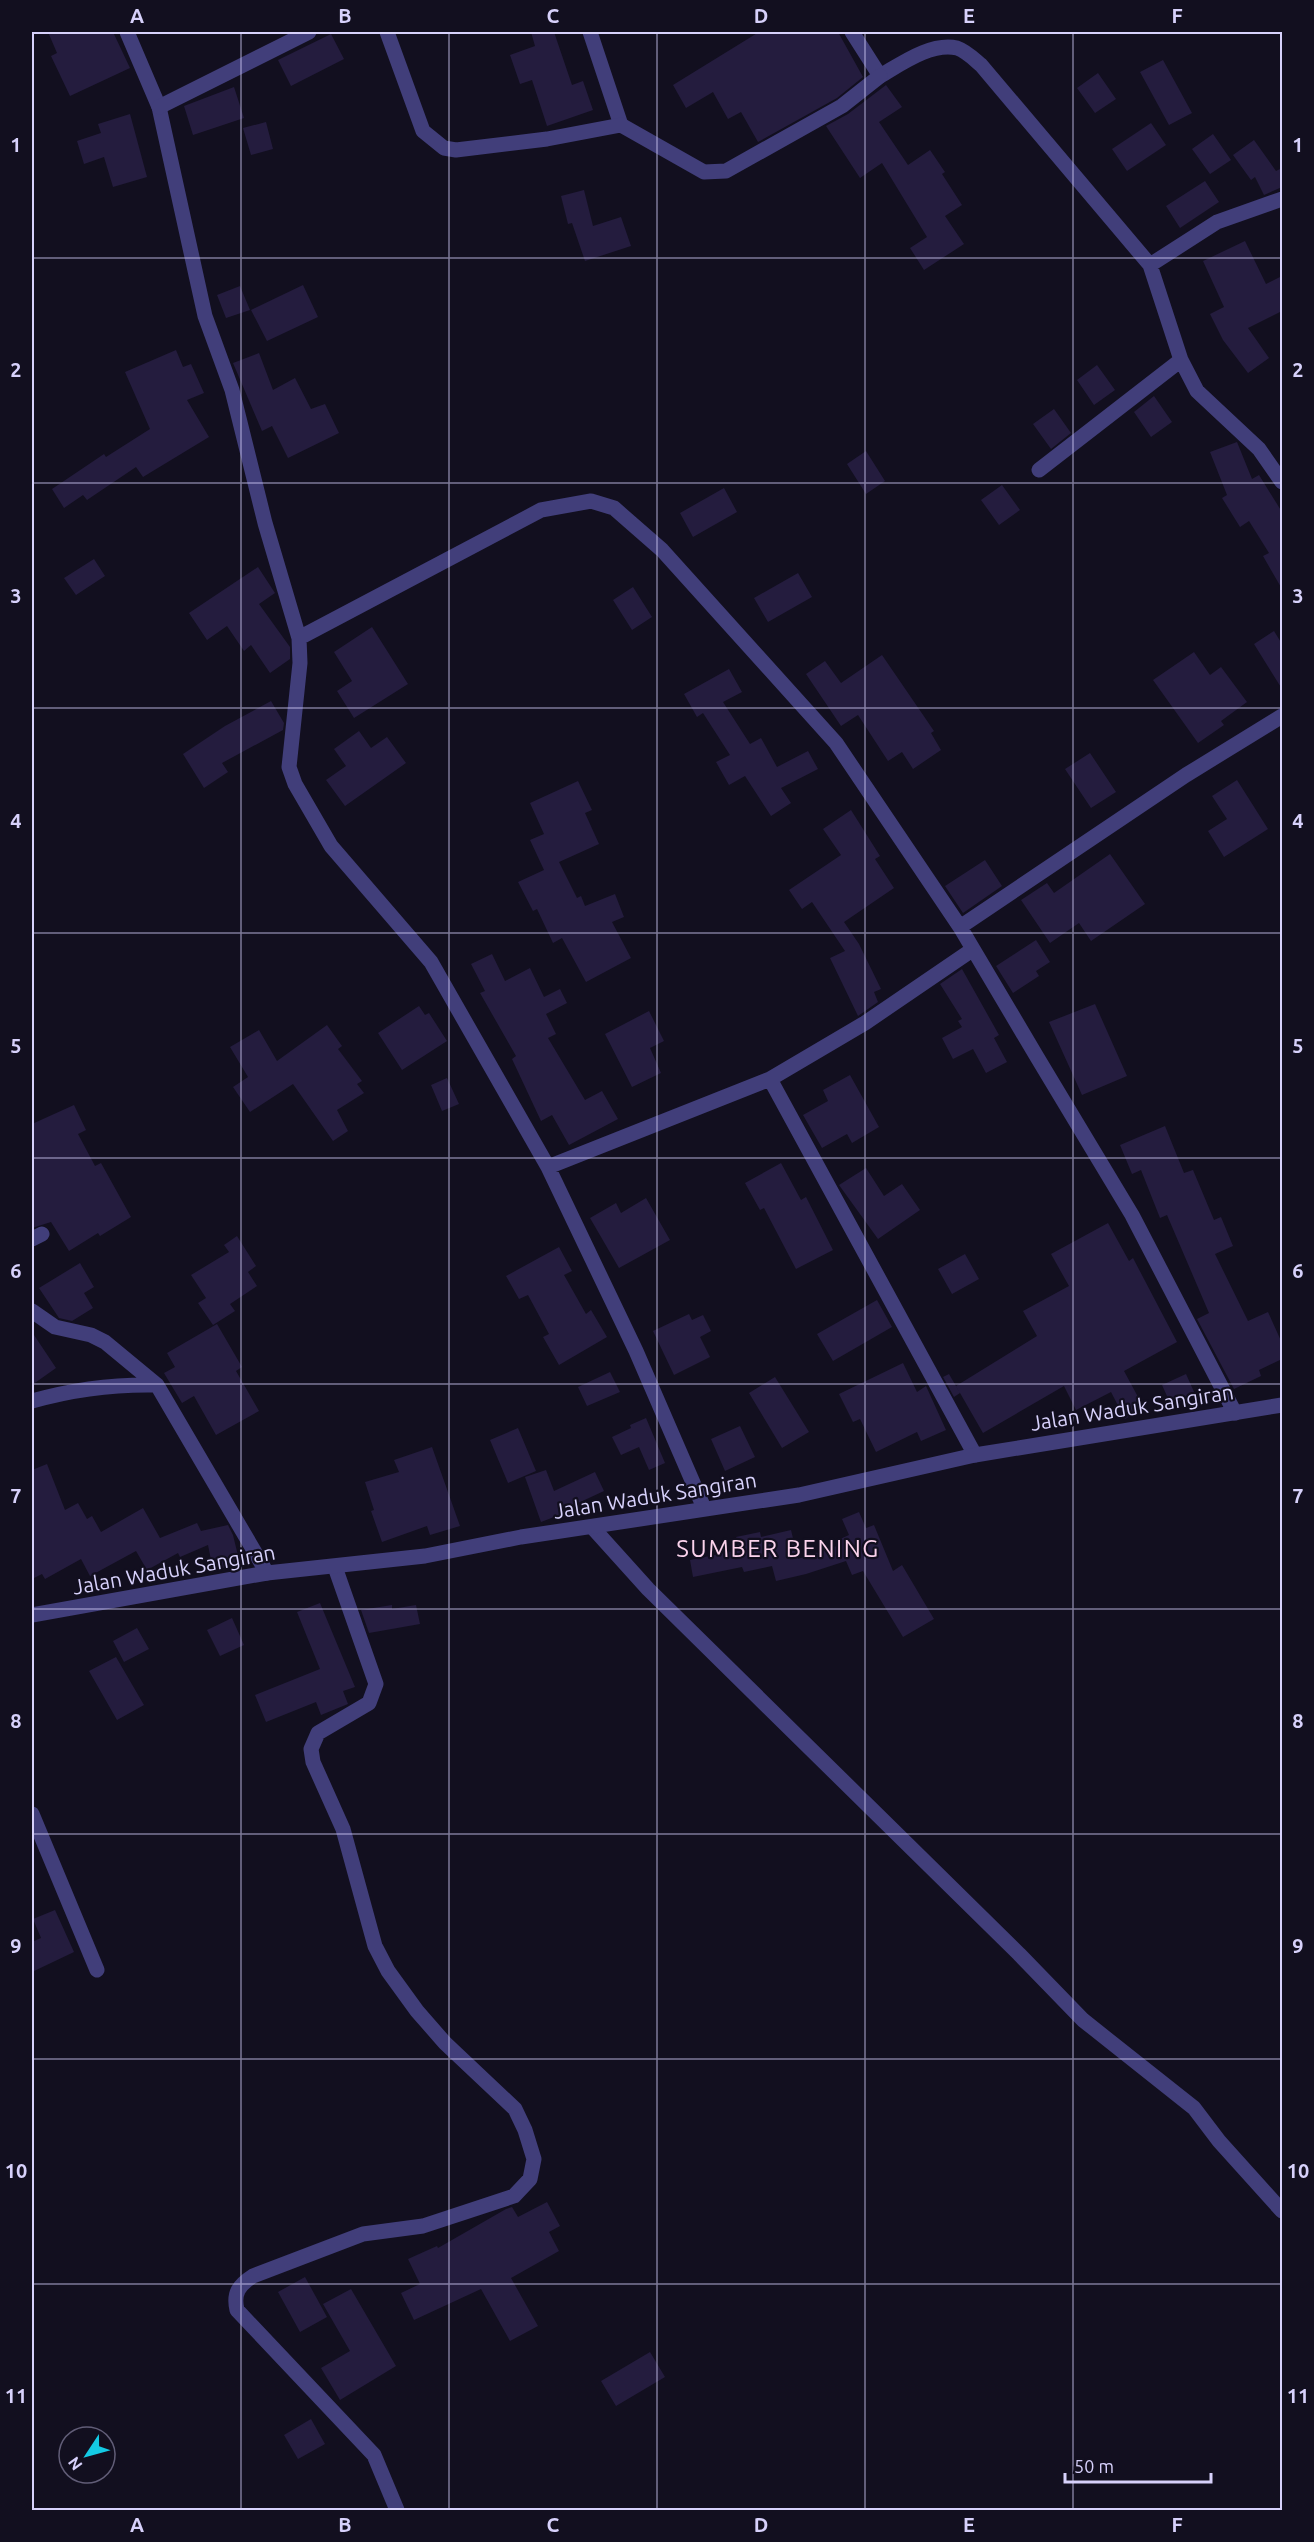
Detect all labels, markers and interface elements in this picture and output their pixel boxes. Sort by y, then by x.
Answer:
text: A [130,4,144,27]
text: B [338,4,352,27]
text: C [547,4,560,27]
text: D [754,4,768,27]
text: E [963,4,975,27]
text: F [1171,4,1183,27]
text: 1 [10,133,22,156]
text: 1 [1292,133,1304,156]
text: 2 [10,358,22,381]
text: 2 [1292,358,1304,381]
text: 3 [10,584,22,607]
text: 3 [1292,584,1304,607]
text: 4 [10,809,22,832]
text: 4 [1292,809,1304,832]
text: 5 [10,1034,22,1057]
text: 5 [1292,1034,1304,1057]
text: 6 [10,1259,22,1282]
text: 6 [1292,1259,1304,1282]
street label: Jalan Waduk Sangiran [1028,1379,1235,1435]
street label: Jalan Waduk Sangiran [551,1467,758,1523]
text: 7 [10,1484,22,1507]
text: 7 [1292,1484,1304,1507]
district label: SUMBER BENING [676,1535,880,1562]
street label: Jalan Waduk Sangiran [71,1539,277,1599]
text: 8 [10,1709,22,1732]
text: 8 [1292,1709,1304,1732]
text: 9 [10,1934,22,1957]
text: 9 [1292,1934,1304,1957]
text: 10 [5,2159,27,2182]
text: 10 [1287,2159,1309,2182]
text: 11 [5,2384,27,2407]
text: 11 [1287,2384,1309,2407]
north arrow [57,2425,117,2485]
scale bar [1065,2446,1210,2484]
text: N [64,2454,86,2474]
text: 50 m [1074,2456,1114,2476]
text: A [130,2513,144,2536]
text: B [338,2513,352,2536]
text: C [547,2513,560,2536]
text: D [754,2513,768,2536]
text: E [963,2513,975,2536]
text: F [1171,2513,1183,2536]

